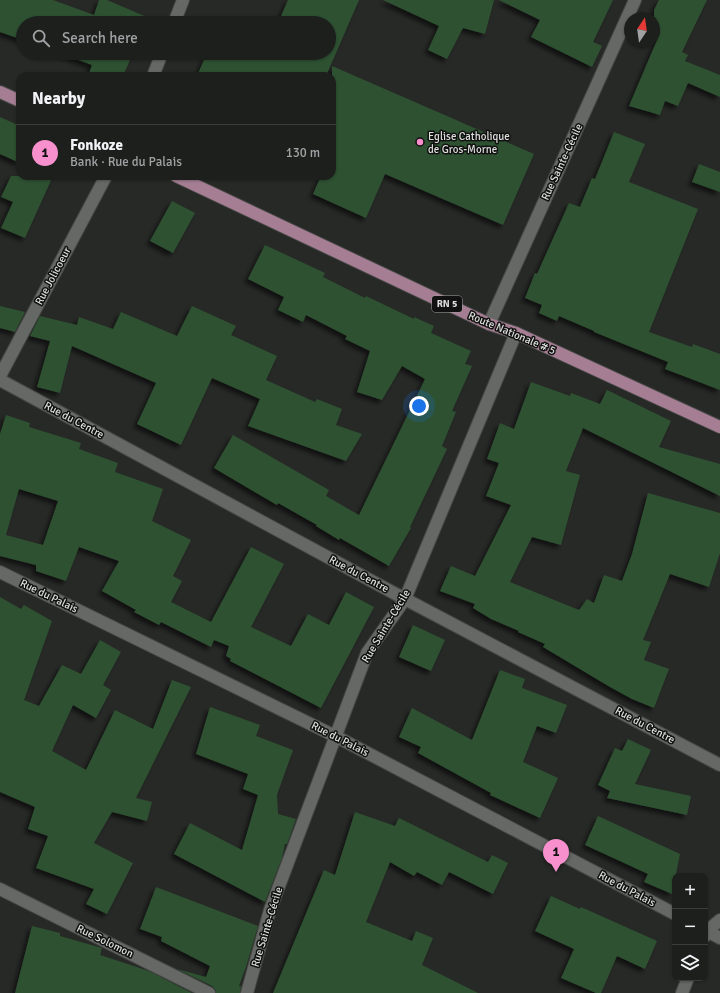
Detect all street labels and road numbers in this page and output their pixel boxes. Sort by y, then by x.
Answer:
street label: Rue Sainte-Cécile [539,122,585,202]
street label: Rue Jolicoeur [32,245,74,307]
road number: RN 5 [432,296,462,312]
street label: Route Nationale # 5 [466,309,558,357]
street label: Rue du Centre [42,399,106,441]
street label: Rue du Centre [327,553,391,595]
street label: Rue du Palais [18,576,80,616]
street label: Rue Sainte-Cécile [359,587,413,665]
street label: Rue du Centre [613,704,677,746]
street label: Rue du Palais [309,719,371,759]
street label: Rue du Palais [596,869,658,910]
street label: Rue Sainte-Cécile [249,885,285,969]
street label: Rue Solomon [75,922,135,960]

